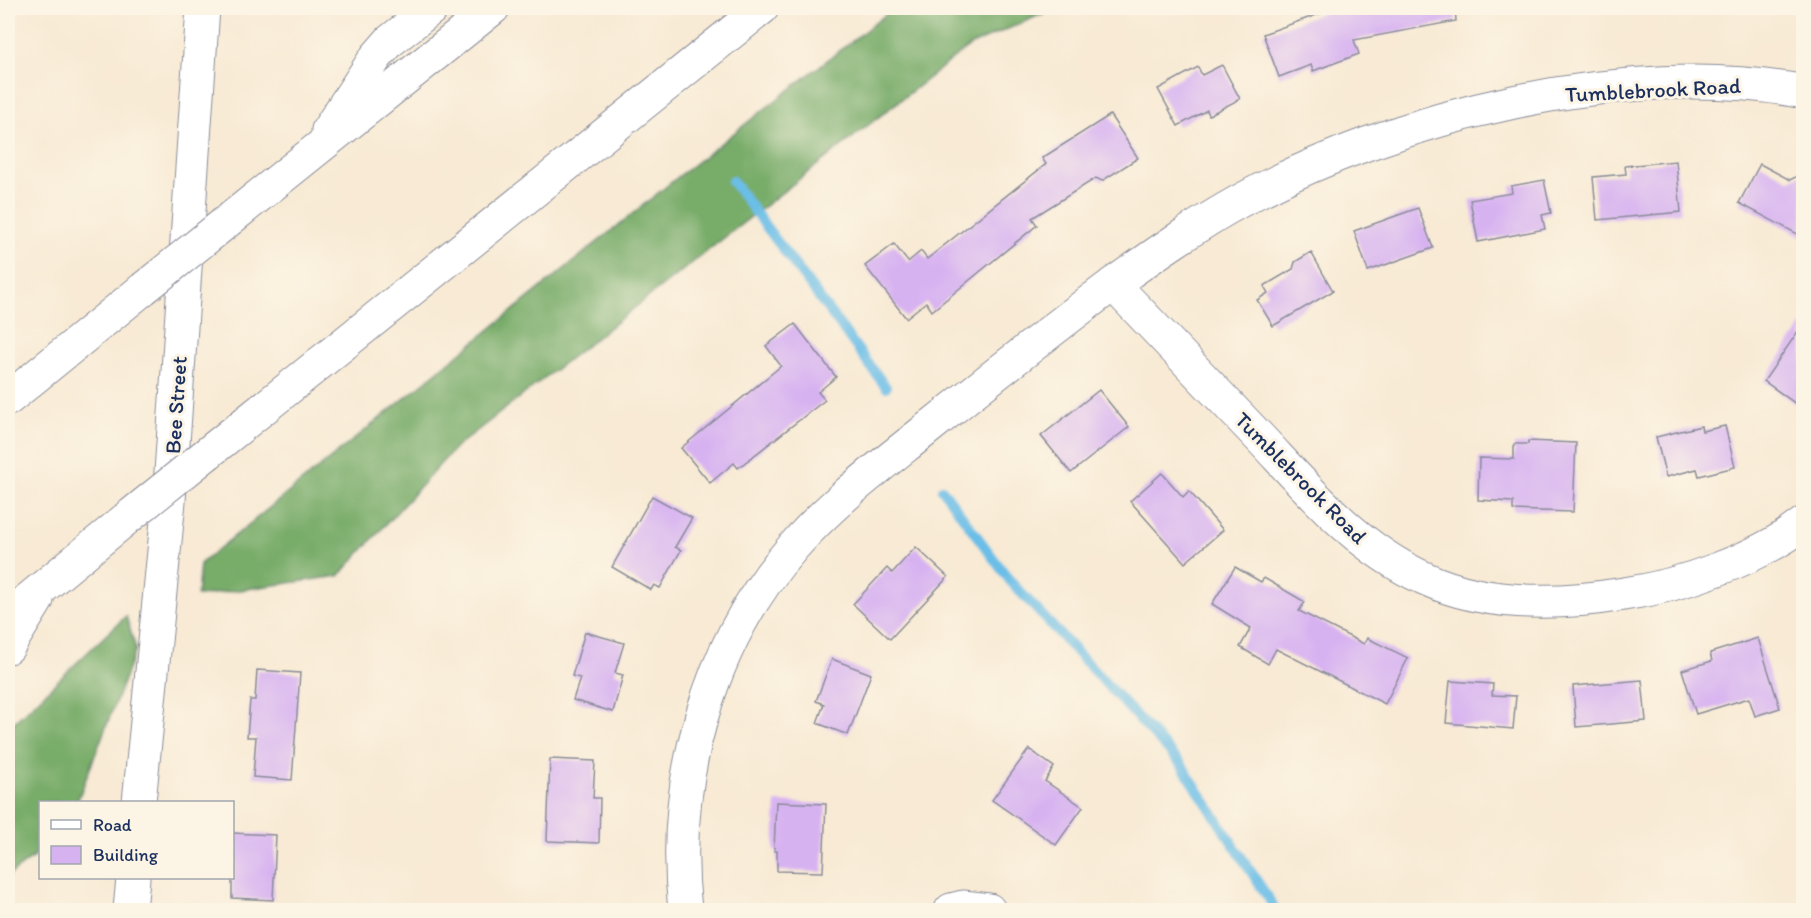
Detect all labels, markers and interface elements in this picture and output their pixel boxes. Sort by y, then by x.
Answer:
street label: Tumblebrook Road [1564,72,1742,108]
street label: Bee Street [159,355,193,455]
street label: Tumblebrook Road [1229,406,1373,550]
legend [39,801,234,879]
text: Road [93,814,132,836]
text: Building [93,844,159,866]

